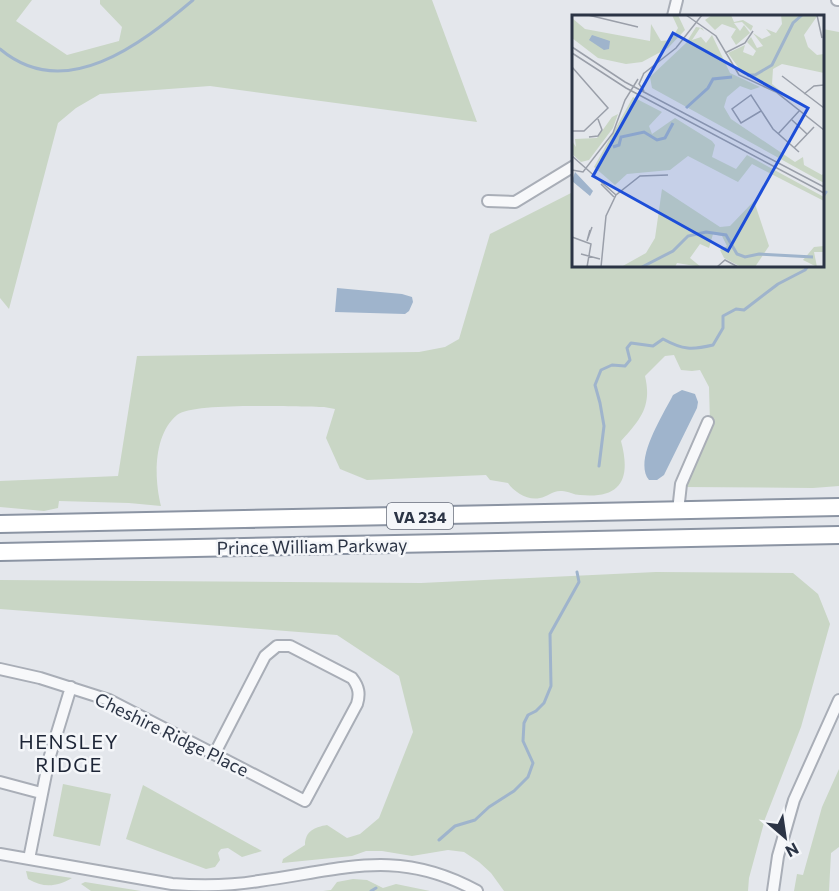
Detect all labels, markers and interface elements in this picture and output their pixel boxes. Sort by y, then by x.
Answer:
inset map [572,15,824,267]
road number: VA 234 [387,503,453,529]
street label: Prince William Parkway [216,533,408,559]
street label: Cheshire Ridge Place [92,687,252,781]
district label: HENSLEY RIDGE [19,729,119,776]
north arrow [755,807,815,867]
text: N [783,839,802,862]

